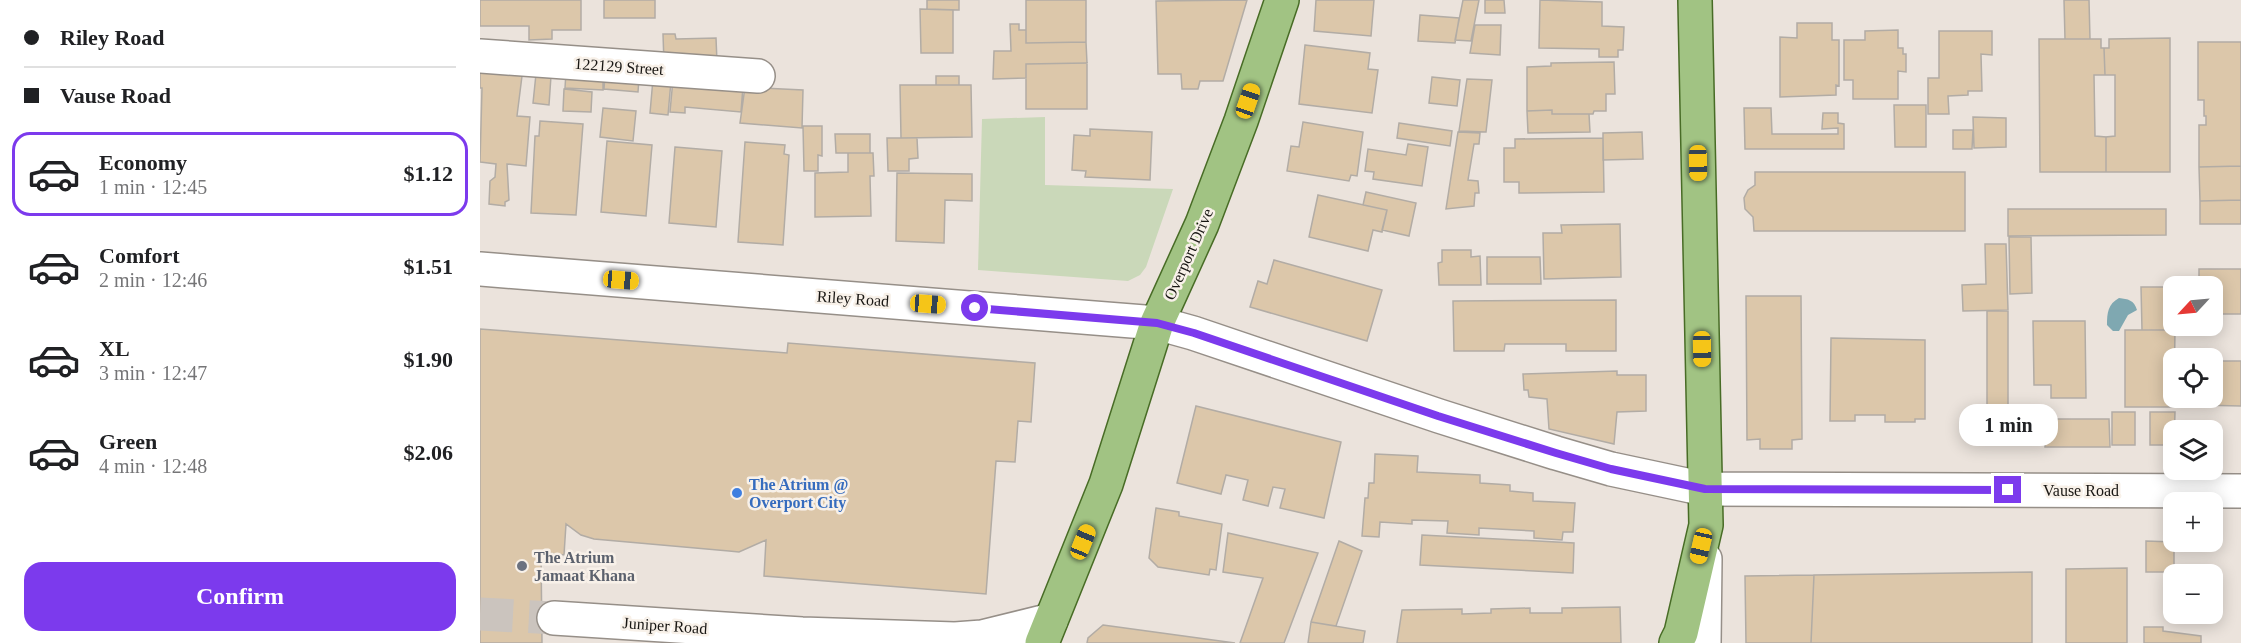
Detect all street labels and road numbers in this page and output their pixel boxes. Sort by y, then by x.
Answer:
street label: 122129 Street [574,55,665,78]
street label: Overport Drive [1161,206,1217,303]
street label: Riley Road [816,287,890,311]
street label: Vause Road [2043,482,2119,499]
street label: Juniper Road [622,614,708,638]

